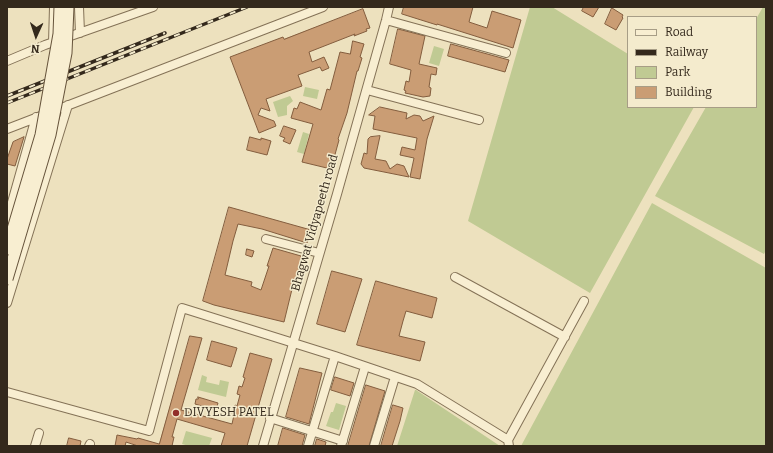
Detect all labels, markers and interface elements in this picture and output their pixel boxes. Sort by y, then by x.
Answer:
north arrow [16,16,56,56]
legend [627,16,757,108]
text: Road [665,25,693,39]
text: N [31,42,40,55]
text: Railway [665,45,708,59]
text: Park [665,65,690,79]
text: Building [665,85,712,99]
street label: Bhagwat Vidyapeeth road [289,153,341,293]
place label: DIVYESH PATEL [184,406,274,420]
marker: DIVYESH PATEL [171,408,181,418]

